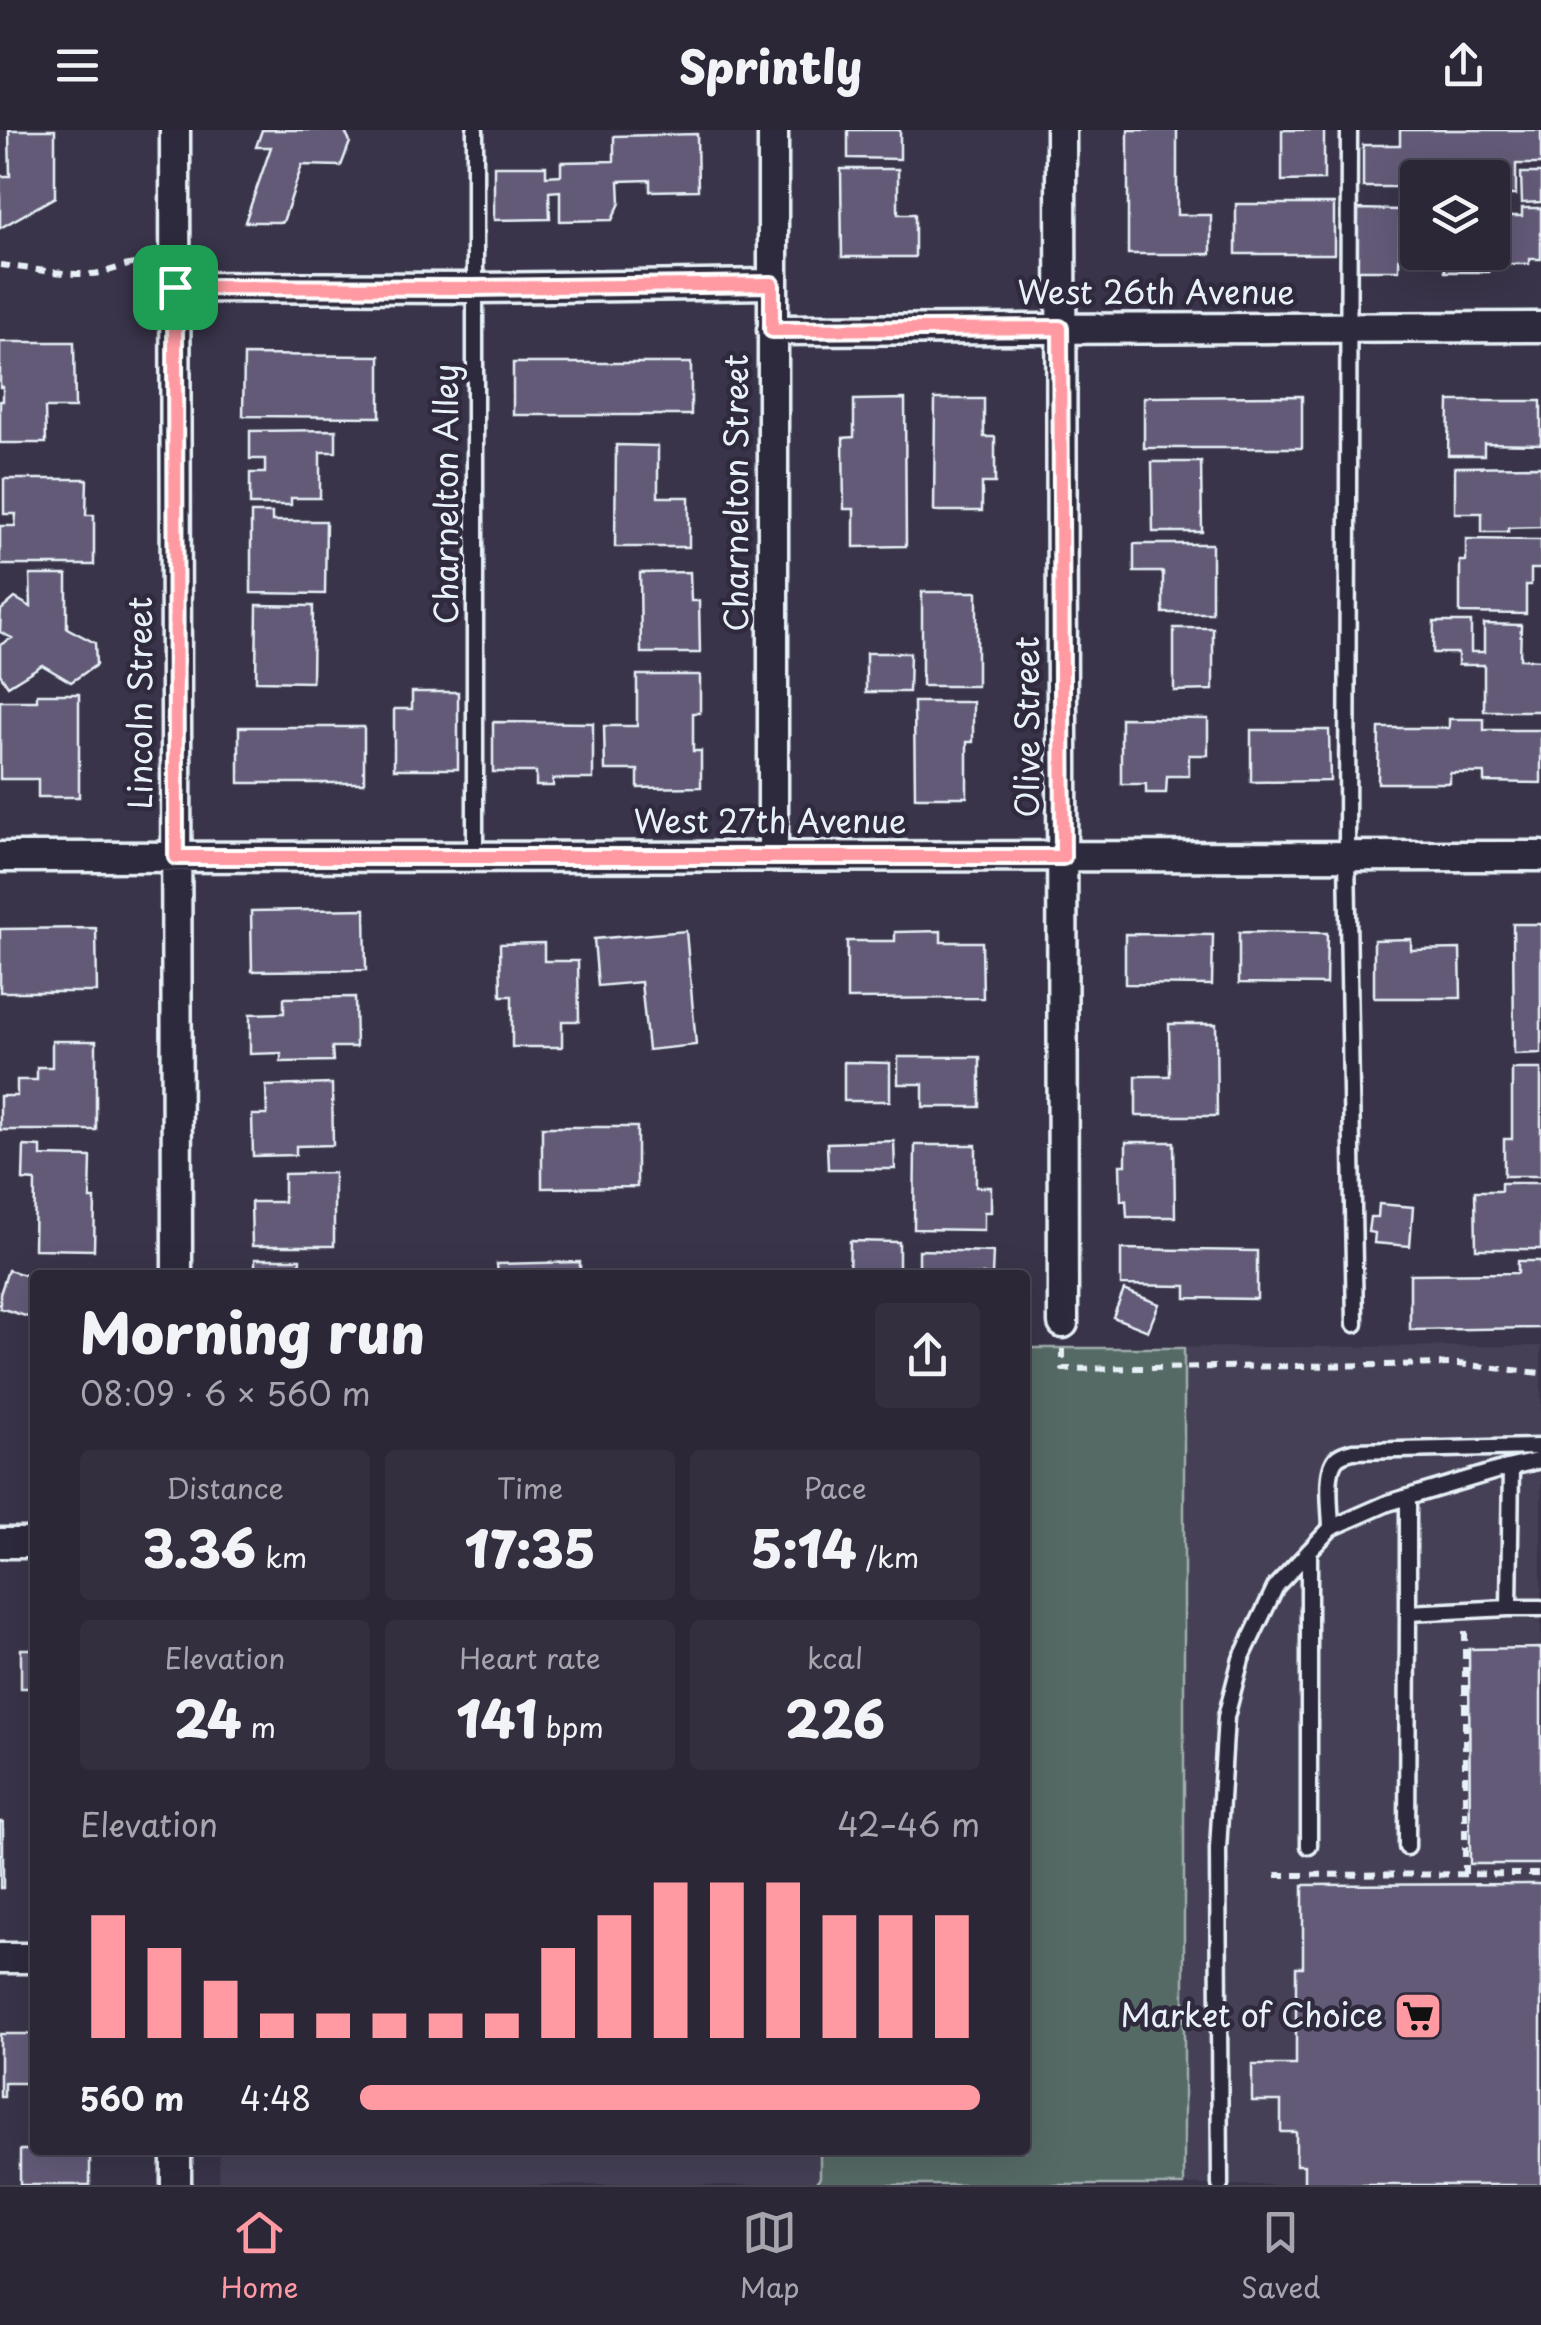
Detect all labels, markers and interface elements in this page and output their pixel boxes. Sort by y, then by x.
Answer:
text: Sprintly [679,31,862,99]
icon: menu [50,38,105,93]
icon: share [1436,38,1491,93]
map controls [1400,160,1510,270]
button: layers [1400,160,1510,270]
pin [133,245,218,330]
icon: arrive [148,260,203,315]
street label: West 26th Avenue [1017,267,1295,315]
street label: Charnelton Street [711,354,759,632]
street label: Charnelton Alley [421,364,469,624]
street label: Lincoln Street [115,597,163,809]
street label: Olive Street [1002,636,1050,818]
street label: West 27th Avenue [634,796,906,844]
text: Morning run [80,1290,425,1373]
button: share [875,1303,980,1408]
text: 08:09 · 6 × 560 m [80,1369,371,1417]
text: Distance [166,1466,284,1509]
text: Time [497,1466,563,1509]
text: Pace [803,1466,867,1509]
text: 3.36 [143,1509,256,1585]
text: 17:35 [464,1509,596,1585]
text: 5:14 [751,1509,857,1585]
text: km [256,1535,307,1578]
text: /km [857,1535,919,1578]
text: Elevation [165,1636,285,1679]
text: Heart rate [459,1636,601,1679]
text: kcal [807,1636,863,1679]
text: 24 [174,1679,241,1755]
text: 141 [456,1679,537,1755]
text: 226 [785,1679,885,1755]
text: m [241,1705,276,1748]
text: bpm [537,1705,604,1748]
text: Elevation [80,1800,218,1848]
text: 42–46 m [838,1800,980,1848]
place label: Market of Choice [1120,1990,1383,2038]
supermarket icon: Market of Choice [1392,1990,1444,2042]
text: 560 m [80,2074,184,2122]
text: 4:48 [240,2074,311,2122]
tab: Home [221,2205,298,2308]
tab: Map [740,2205,800,2308]
tab: Saved [1241,2205,1320,2308]

